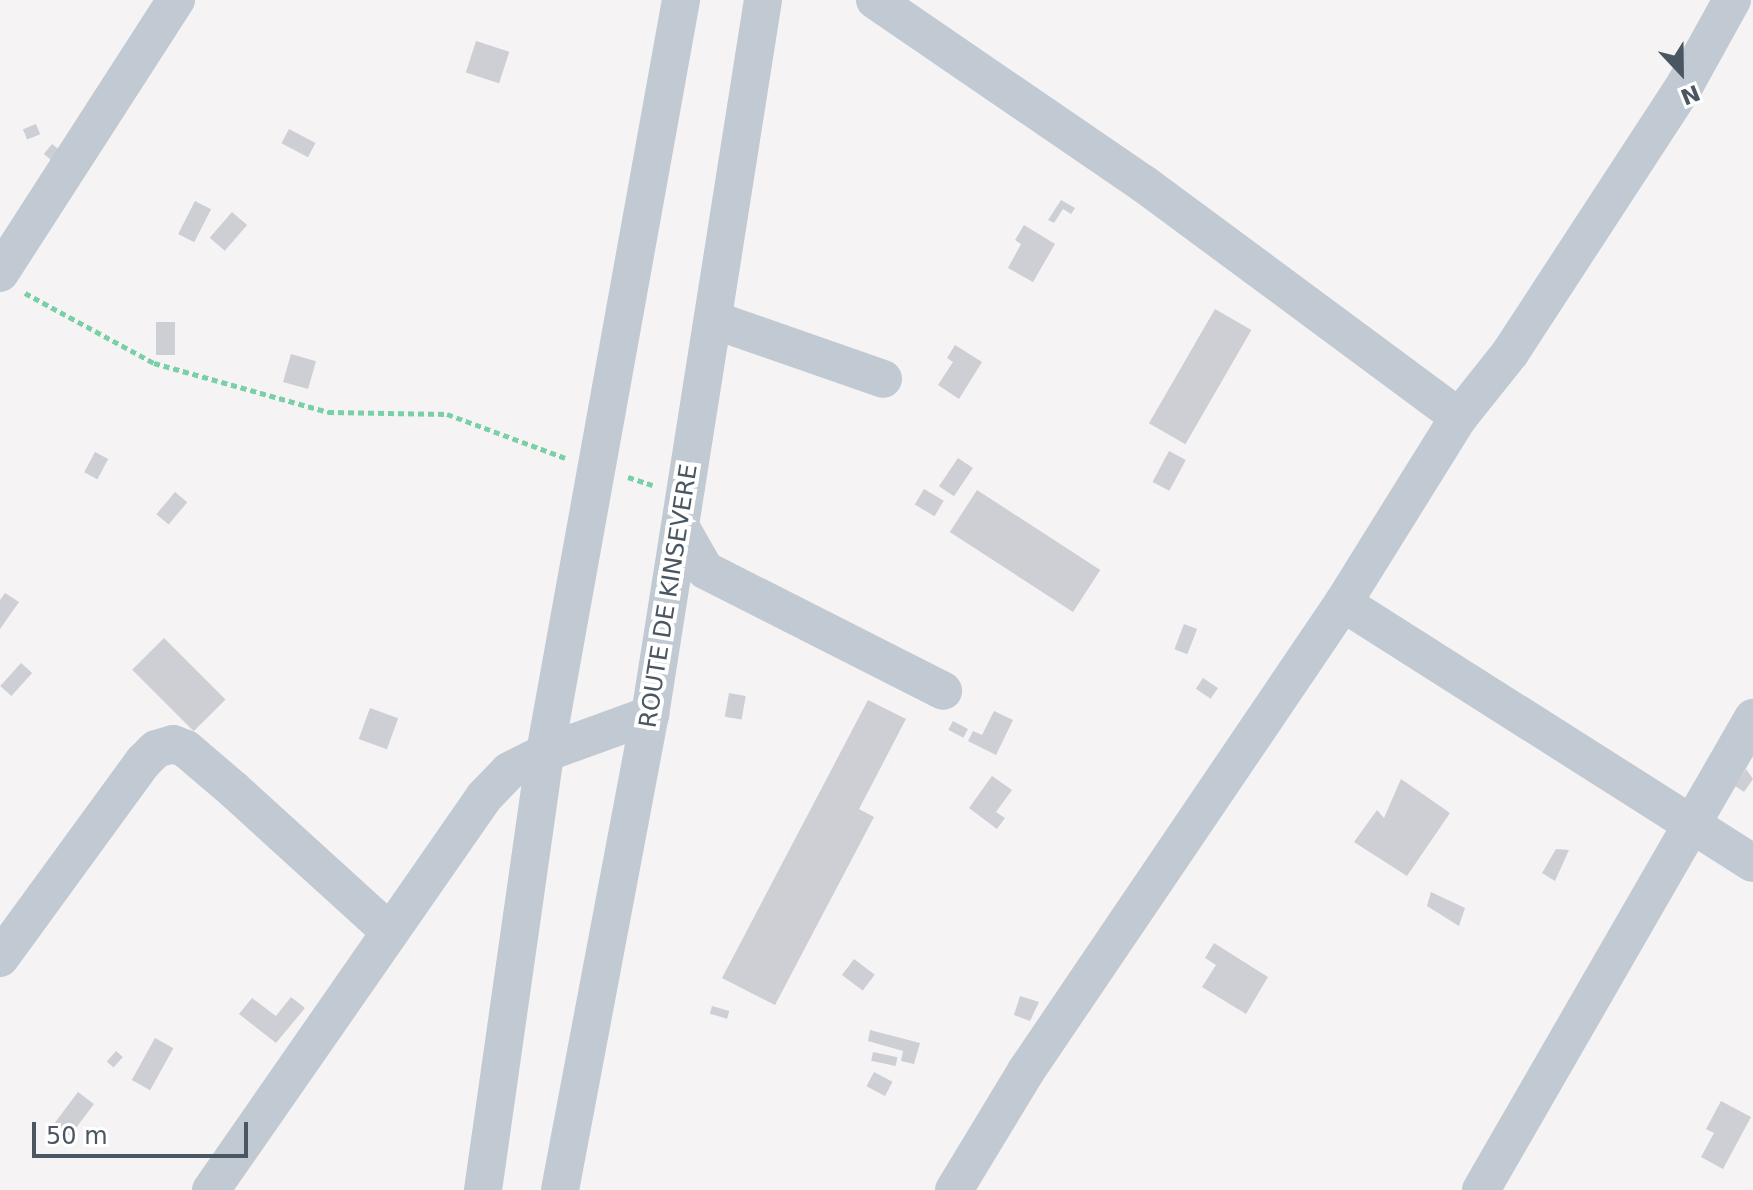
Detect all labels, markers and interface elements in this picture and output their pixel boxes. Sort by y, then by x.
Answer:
north arrow [1641,32,1721,112]
text: N [1677,80,1703,110]
street label: ROUTE DE KINSEVERE [634,462,704,730]
scale bar [36,1106,252,1156]
text: 50 m [46,1122,108,1150]

